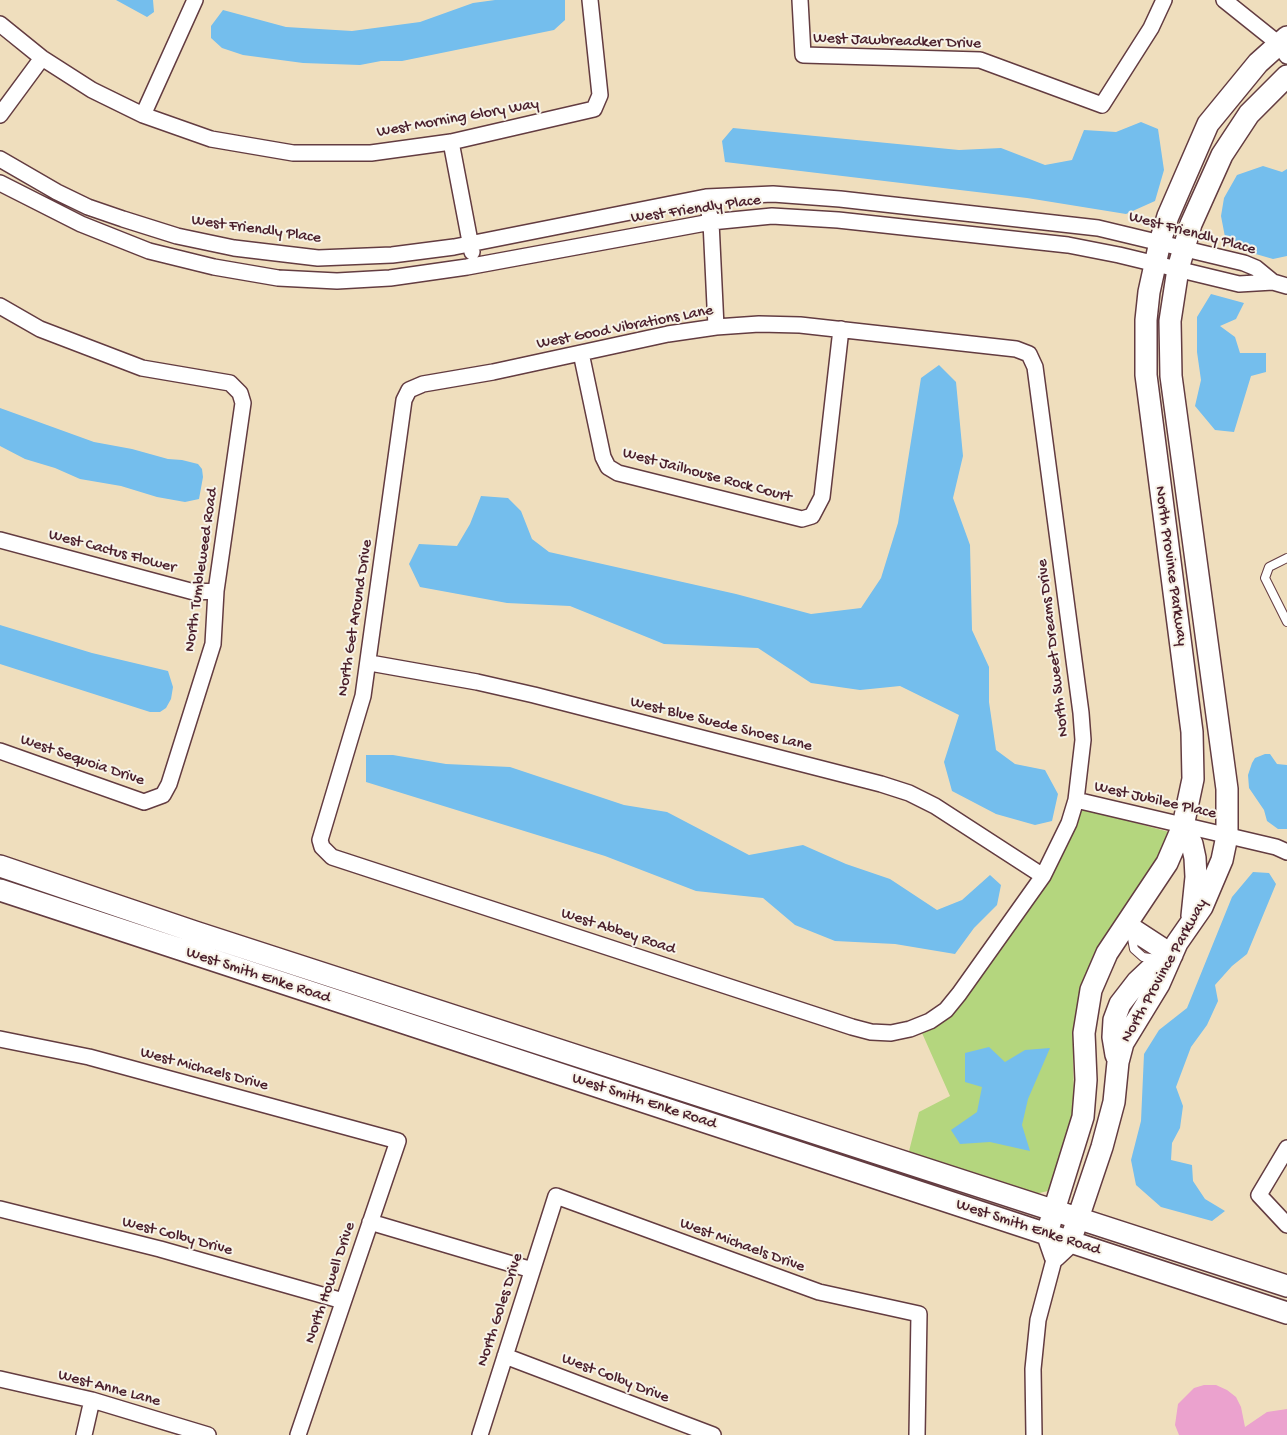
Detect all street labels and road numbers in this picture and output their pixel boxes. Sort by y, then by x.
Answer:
street label: West Jawbreadker Drive [813,29,981,55]
street label: West Morning Glory Way [375,95,541,143]
street label: West Friendly Place [630,191,762,229]
street label: West Friendly Place [1126,208,1258,260]
street label: West Friendly Place [190,211,322,249]
street label: West Good Vibrations Lane [535,301,715,355]
street label: West Jailhouse Rock Court [620,444,794,508]
street label: North Province Parkway [1149,485,1191,647]
street label: North Tumbleweed Road [181,487,223,653]
street label: West Cactus Flower [46,526,178,578]
street label: North Get Around Drive [334,538,378,698]
street label: North Sweet Dreams Drive [1034,558,1074,738]
street label: West Blue Suede Shoes Lane [628,693,814,757]
street label: West Sequoia Drive [17,731,147,791]
street label: West Jubilee Place [1092,778,1218,824]
street label: North Province Parkway [1117,896,1213,1046]
street label: West Abbey Road [558,904,678,960]
street label: West Smith Enke Road [183,944,333,1008]
street label: West Michaels Drive [138,1044,270,1096]
street label: West Smith Enke Road [569,1070,719,1134]
street label: West Smith Enke Road [953,1196,1103,1260]
street label: West Colby Drive [120,1213,234,1261]
street label: West Michaels Drive [677,1214,807,1278]
street label: North Howell Drive [301,1220,361,1346]
street label: North Goles Drive [474,1251,528,1369]
street label: West Colby Drive [559,1350,671,1408]
street label: West Anne Lane [56,1366,162,1412]

